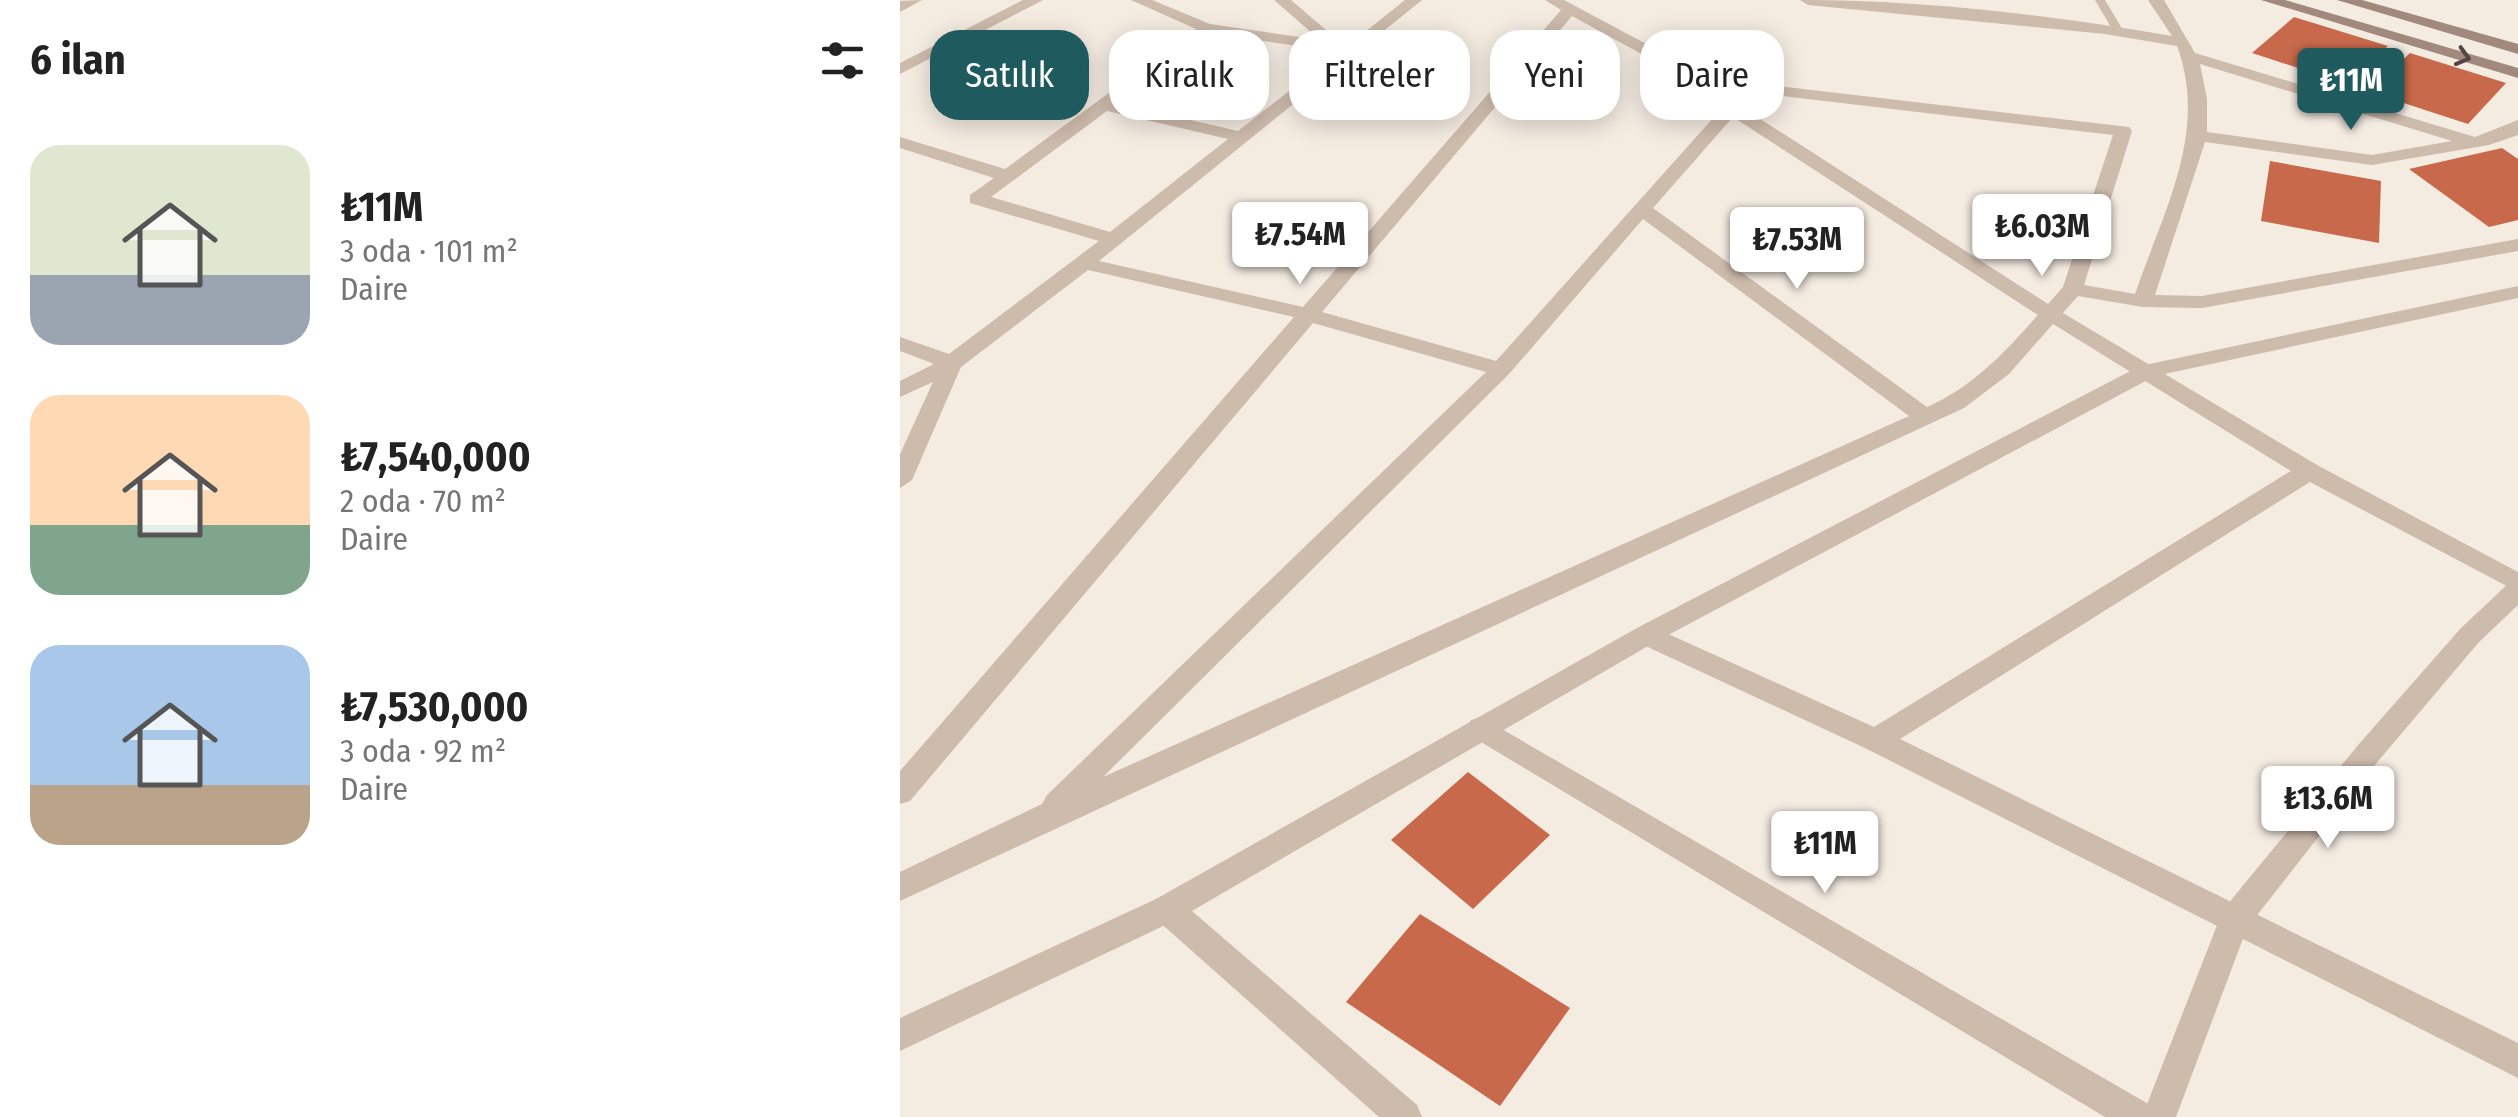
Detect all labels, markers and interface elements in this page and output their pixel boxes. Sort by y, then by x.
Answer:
chip: Satılık [930,30,1089,120]
chip: Kiralık [1109,30,1269,120]
chip: Filtreler [1289,30,1470,120]
chip: Yeni [1490,30,1620,120]
chip: Daire [1640,30,1784,120]
icon: filters [815,33,870,88]
text: 6 ilan [30,35,126,85]
one-way arrow [2454,45,2471,66]
pin: ₺11M [2292,48,2410,133]
text: ₺11M [2319,61,2383,99]
text: ₺11M [340,182,423,232]
icon: home [110,185,230,305]
pin: ₺6.03M [1961,194,2123,279]
pin: ₺7.54M [1219,202,1381,287]
pin: ₺7.53M [1716,207,1878,292]
text: ₺6.03M [1994,207,2090,245]
text: ₺7.54M [1254,215,1346,253]
text: ₺7.53M [1752,220,1842,258]
text: 3 oda · 101 m² [340,232,518,270]
text: Daire [340,270,408,308]
text: ₺7,540,000 [340,432,531,482]
icon: home [110,435,230,555]
text: 2 oda · 70 m² [340,482,506,520]
text: Daire [340,520,408,558]
text: ₺7,530,000 [340,682,529,732]
icon: home [110,685,230,805]
text: 3 oda · 92 m² [340,732,506,770]
pin: ₺13.6M [2247,766,2409,851]
text: Daire [340,770,408,808]
text: ₺13.6M [2283,779,2373,817]
pin: ₺11M [1766,811,1884,896]
text: ₺11M [1793,824,1857,862]

